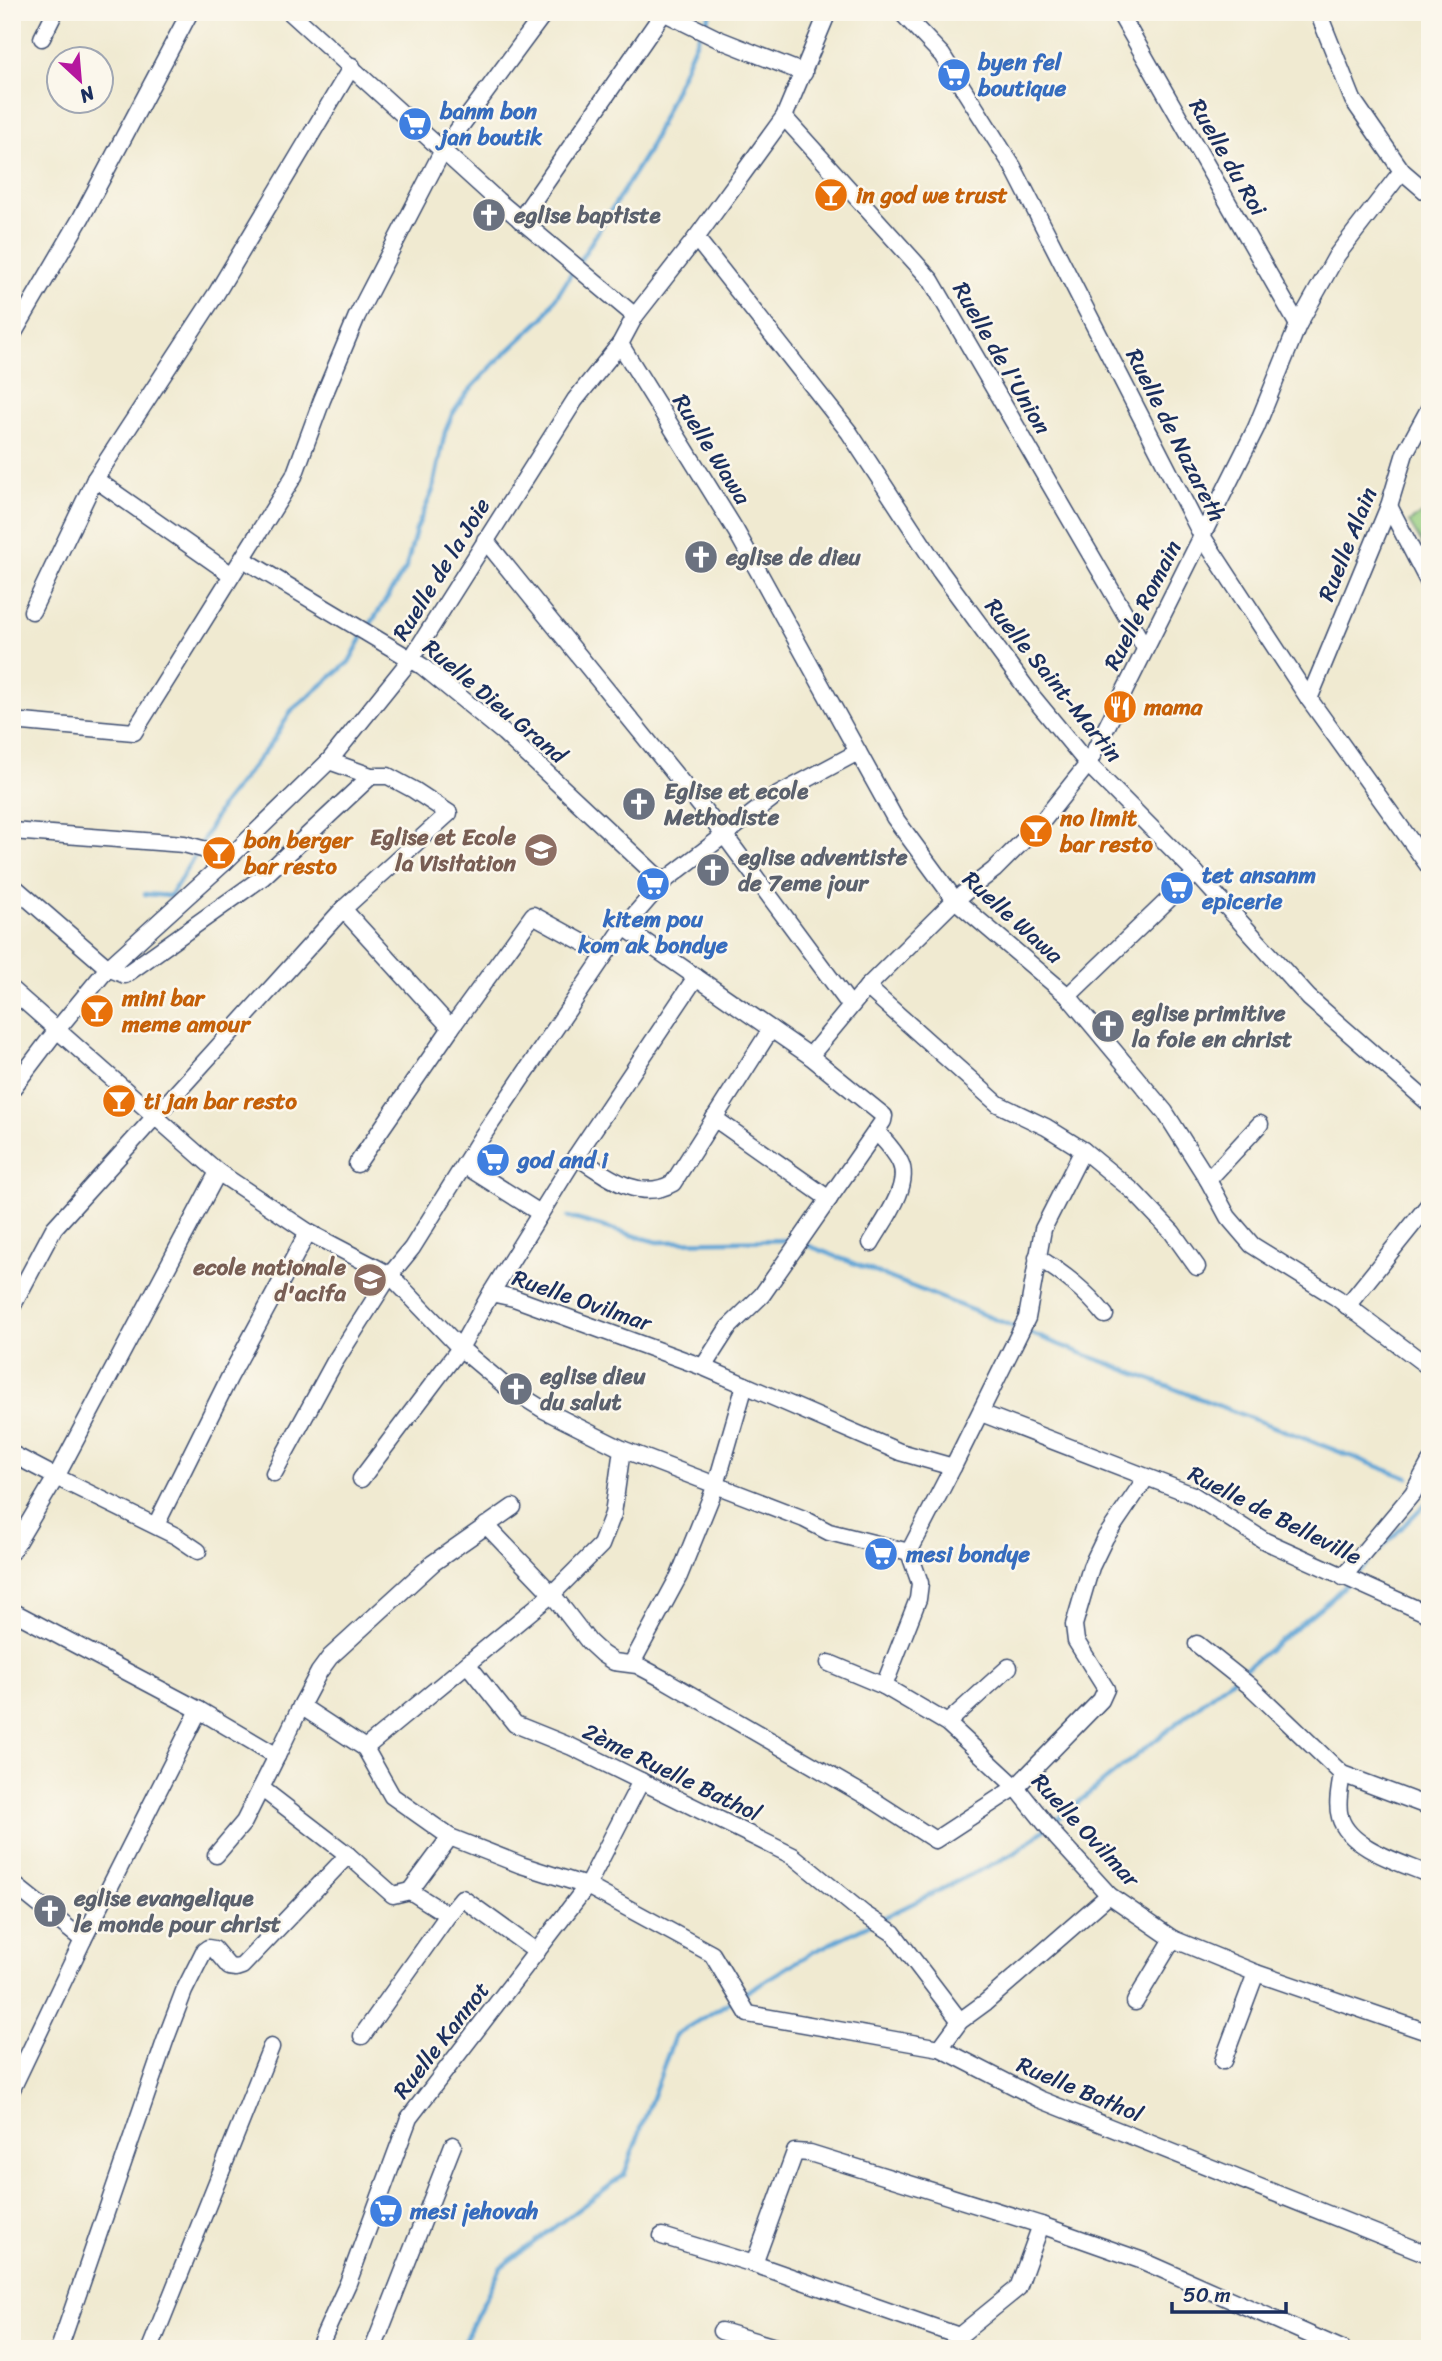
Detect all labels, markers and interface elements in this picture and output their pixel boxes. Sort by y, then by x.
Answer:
place label: byen fel boutique [977,42,1067,109]
north arrow [46,46,116,116]
supermarket icon: byen fel boutique [935,56,973,94]
text: N [73,77,101,113]
street label: Ruelle du Roi [1177,90,1278,225]
place label: banm bon jan boutik [435,91,543,158]
supermarket icon: banm bon jan boutik [396,105,434,143]
place label: in god we trust [856,175,1008,216]
bar icon: in god we trust [812,176,850,214]
place label: eglise baptiste [513,195,661,236]
church icon: eglise baptiste [470,196,508,234]
street label: Ruelle de l'Union [941,274,1062,443]
street label: Ruelle de Nazareth [1114,341,1237,530]
street label: Ruelle Wawa [661,385,762,514]
street label: Ruelle Alain [1306,481,1389,608]
street label: Ruelle de la Joie [381,489,502,649]
street label: Ruelle Romain [1092,533,1193,678]
place label: eglise de dieu [725,537,861,578]
church icon: eglise de dieu [682,538,720,576]
street label: Ruelle Saint-Martin [974,589,1133,772]
street label: Ruelle Dieu Grand [413,628,578,776]
place label: mama [1143,687,1204,728]
restaurant icon: mama [1101,688,1139,726]
place label: Eglise et ecole Methodiste [663,771,809,838]
church icon: Eglise et ecole Methodiste [620,785,658,823]
place label: no limit bar resto [1059,798,1153,865]
bar icon: no limit bar resto [1017,812,1055,850]
place label: Eglise et Ecole la Visitation [370,817,517,884]
place label: bon berger bar resto [243,820,354,887]
school or university icon: Eglise et Ecole la Visitation [522,831,560,869]
bar icon: bon berger bar resto [200,834,238,872]
place label: eglise adventiste de 7eme jour [737,837,908,904]
church icon: eglise adventiste de 7eme jour [694,851,732,889]
place label: tet ansanm epicerie [1201,855,1316,922]
street label: Ruelle Wawa [952,860,1073,975]
supermarket icon: kitem pou kom ak bondye [634,865,672,903]
supermarket icon: tet ansanm epicerie [1158,869,1196,907]
place label: kitem pou kom ak bondye [577,899,728,966]
place label: mini bar meme amour [121,978,252,1045]
bar icon: mini bar meme amour [78,992,116,1030]
place label: eglise primitive la foie en christ [1131,993,1292,1060]
church icon: eglise primitive la foie en christ [1089,1007,1127,1045]
place label: ti jan bar resto [144,1081,297,1122]
bar icon: ti jan bar resto [100,1082,138,1120]
place label: god and i [516,1140,610,1181]
supermarket icon: god and i [474,1141,512,1179]
place label: ecole nationale d'acifa [192,1247,346,1314]
street label: Ruelle Ovilmar [506,1257,659,1344]
school or university icon: ecole nationale d'acifa [351,1261,389,1299]
place label: eglise dieu du salut [539,1356,646,1423]
church icon: eglise dieu du salut [497,1370,535,1408]
street label: Ruelle de Belleville [1181,1454,1369,1577]
place label: mesi bondye [905,1534,1030,1575]
supermarket icon: mesi bondye [862,1535,900,1573]
street label: 2ème Ruelle Bathol [575,1711,769,1834]
street label: Ruelle Ovilmar [1021,1763,1151,1899]
place label: eglise evangelique le monde pour christ [73,1878,281,1945]
church icon: eglise evangelique le monde pour christ [31,1892,69,1930]
street label: Ruelle Kannot [382,1972,501,2108]
street label: Ruelle Bathol [1010,2044,1150,2135]
place label: mesi jehovah [409,2191,538,2232]
supermarket icon: mesi jehovah [367,2192,405,2230]
scale bar [1172,2270,1286,2314]
text: 50 m [1183,2276,1231,2314]

